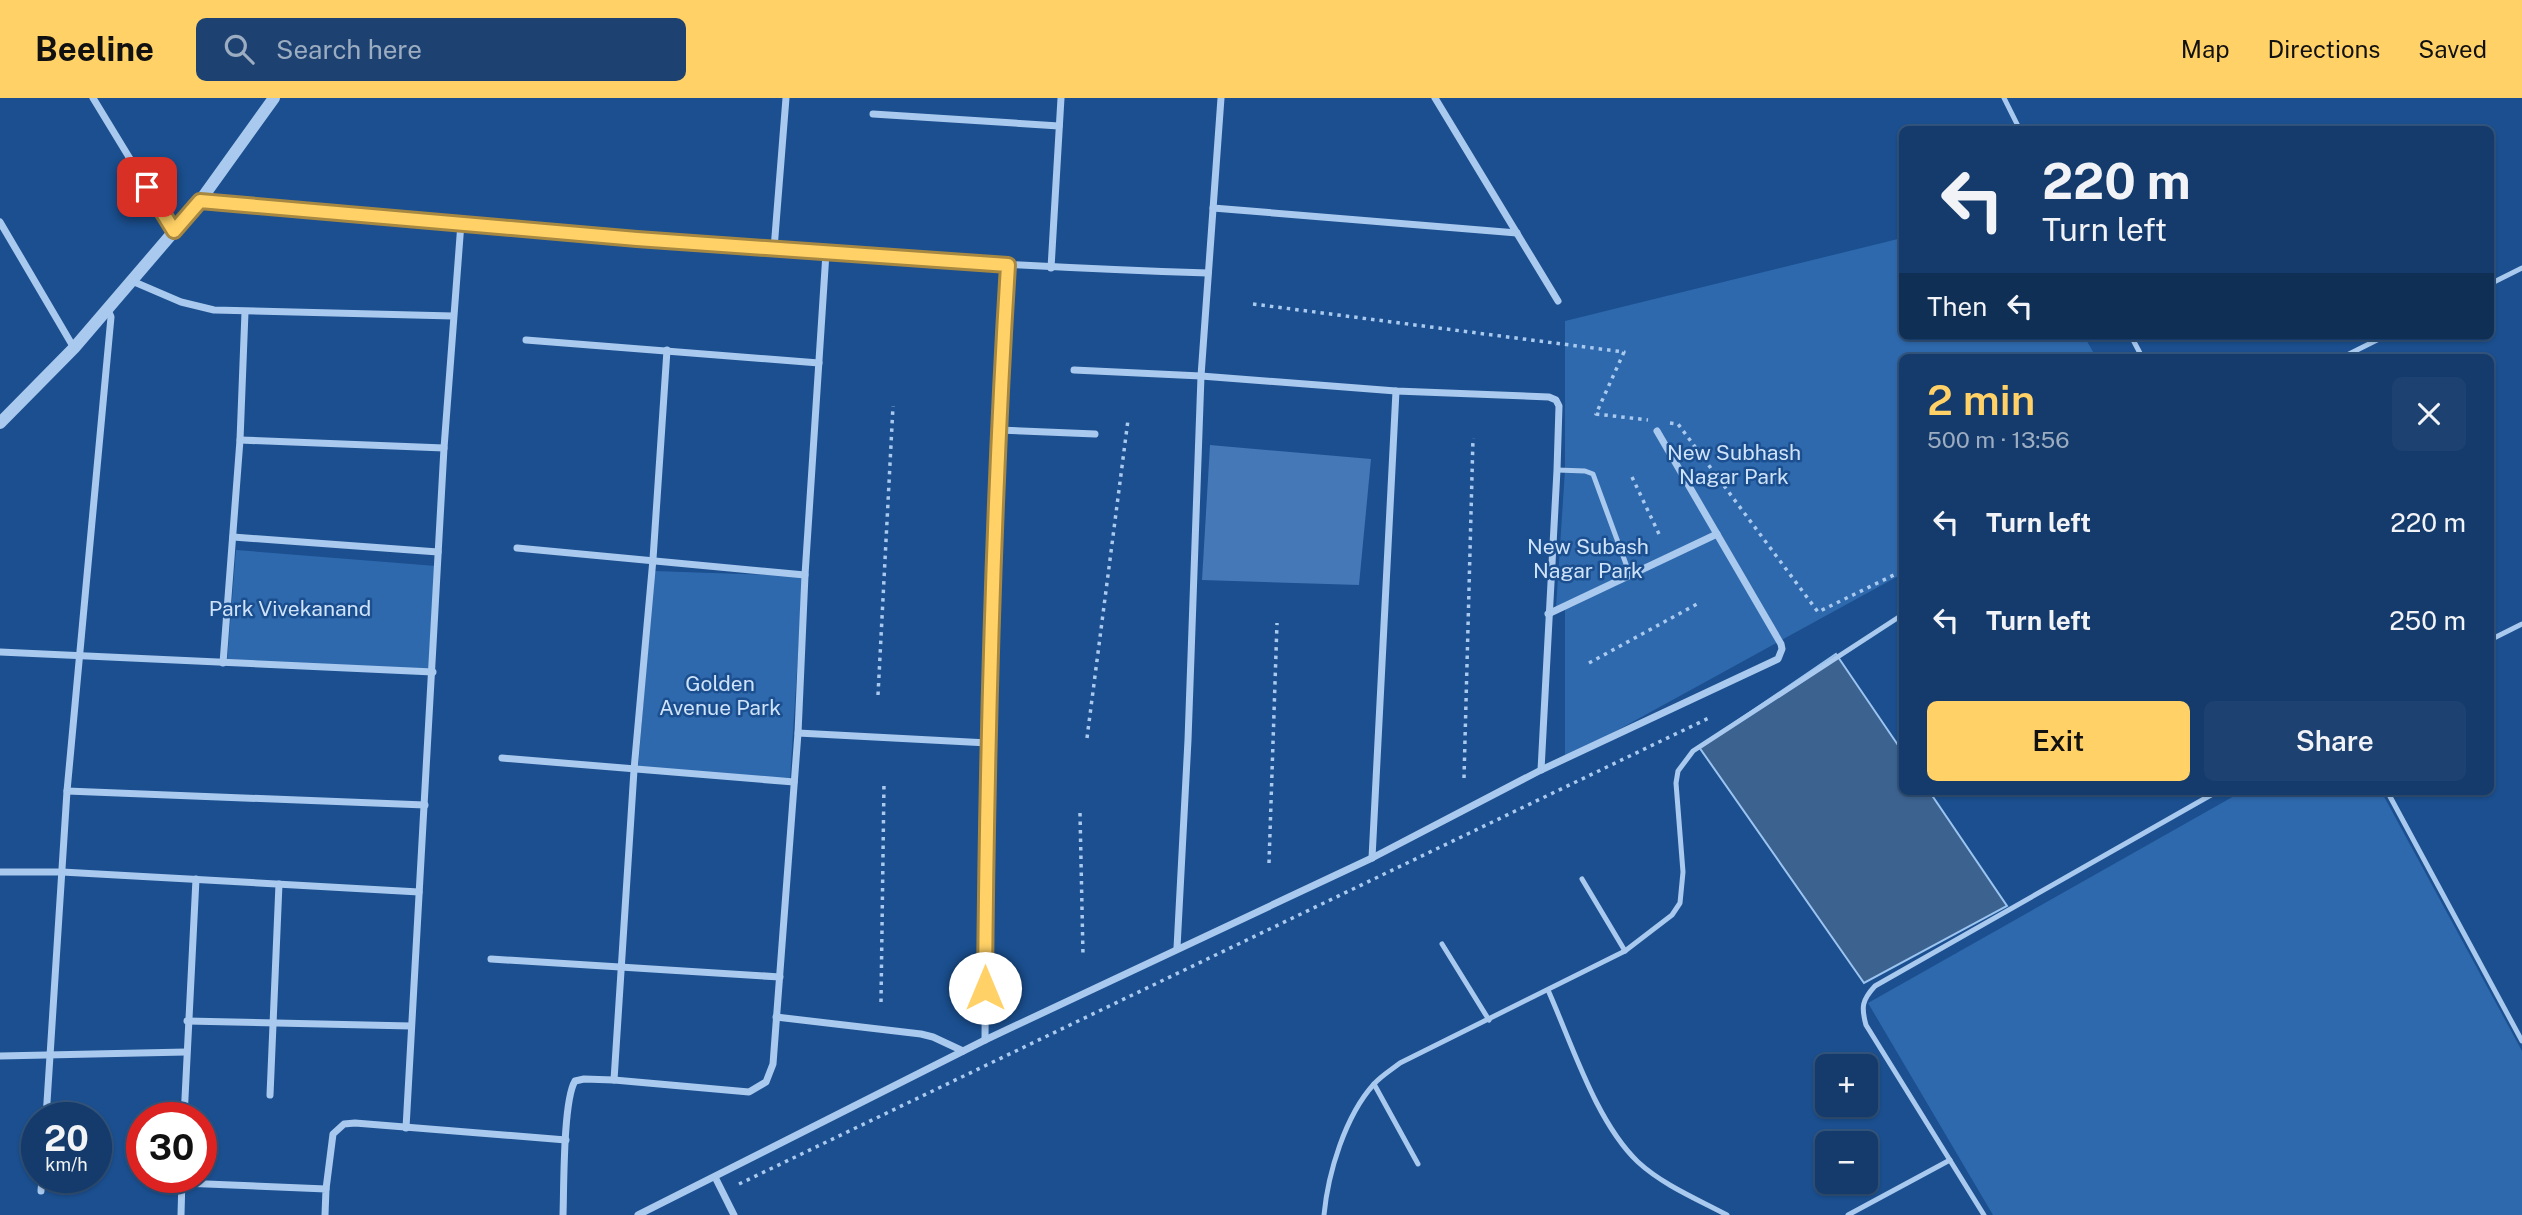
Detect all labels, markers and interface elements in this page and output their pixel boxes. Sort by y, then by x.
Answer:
search box [196,18,686,81]
text: Beeline [35,30,154,68]
icon: search [220,30,258,68]
text: Search here [276,34,422,65]
text: Map [2181,35,2230,63]
text: Directions [2268,35,2380,63]
text: Saved [2418,35,2487,63]
text: 220 m [2042,152,2191,210]
icon: left [1927,154,2018,245]
pin [117,157,177,217]
icon: arrive [128,168,166,206]
text: Turn left [2042,211,2167,248]
icon: left [2001,287,2039,325]
text: Then [1927,291,1987,322]
text: 2 min [1927,375,2035,424]
button: close [2392,377,2466,451]
text: 500 m · 13:56 [1927,426,2070,453]
park label: New Subhash Nagar Park [1667,440,1801,489]
icon: left [1927,503,1965,541]
text: Turn left [1986,507,2091,538]
text: 220 m [2390,507,2466,538]
park label: New Subash Nagar Park [1527,534,1649,583]
park label: Park Vivekanand [209,596,371,621]
icon: left [1927,601,1965,639]
text: Turn left [1986,605,2091,636]
text: 250 m [2389,605,2466,636]
park label: Golden Avenue Park [659,671,781,720]
button: Exit [1927,701,2190,781]
button: Share [2204,701,2466,781]
position arrow [948,951,1022,1025]
map controls [1815,1054,1878,1194]
button: + [1815,1054,1878,1117]
speed limit sign: 30 [126,1102,217,1193]
text: 20 [44,1118,89,1159]
button: − [1815,1131,1878,1194]
text: km/h [45,1154,88,1175]

